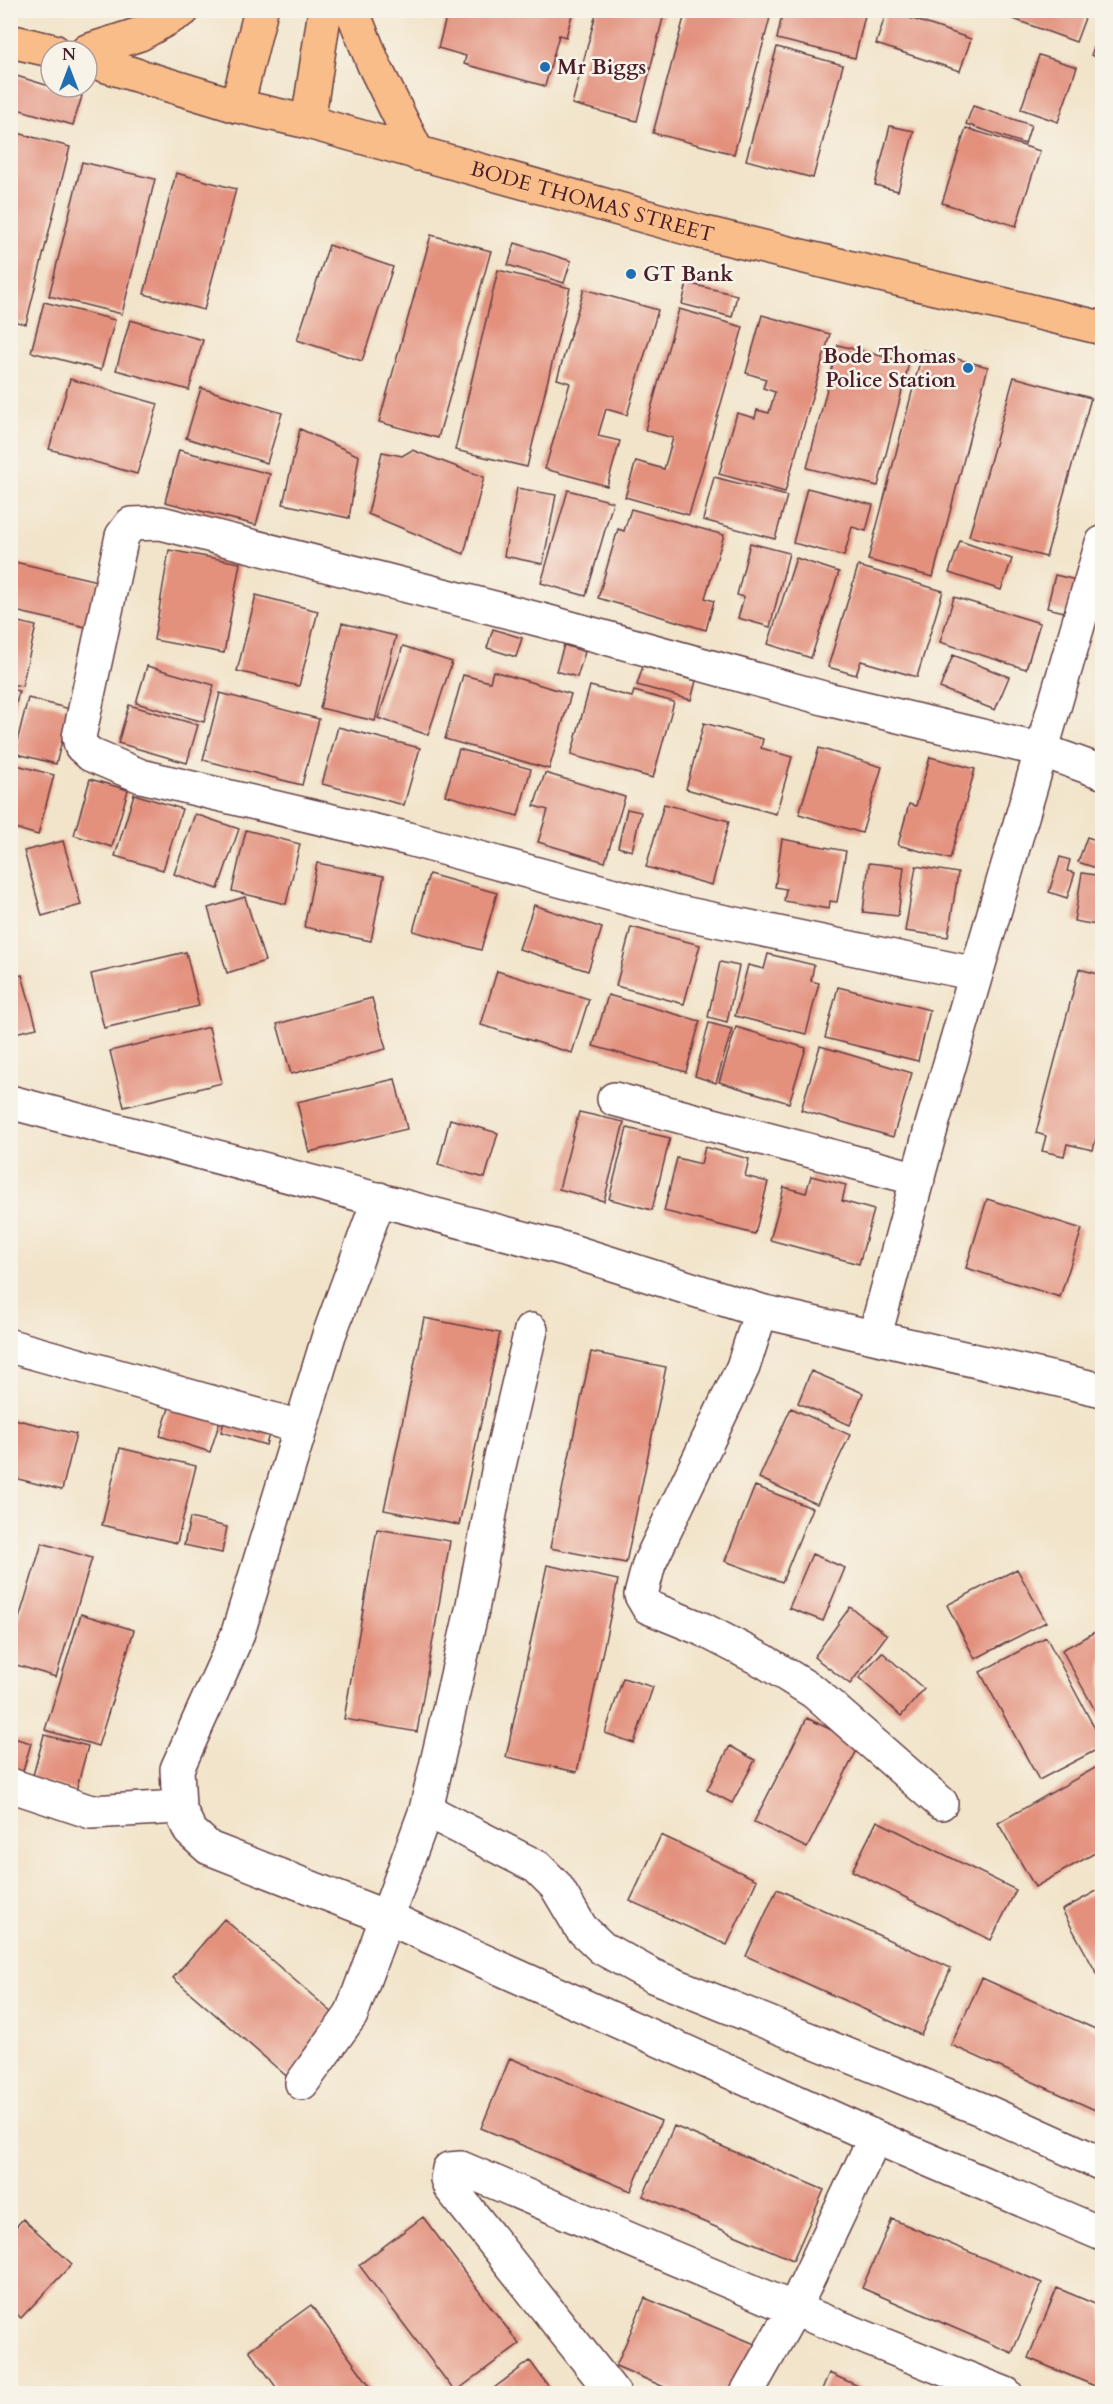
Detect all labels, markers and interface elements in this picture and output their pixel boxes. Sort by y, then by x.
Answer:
north arrow [39,39,99,99]
text: N [62,44,76,66]
place label: Mr Biggs [557,53,646,82]
marker: Mr Biggs [538,60,552,74]
street label: BODE THOMAS STREET [467,154,717,249]
place label: GT Bank [643,260,733,289]
marker: GT Bank [624,267,638,281]
place label: Bode Thomas Police Station [823,342,956,395]
marker: Bode Thomas Police Station [961,361,975,375]

